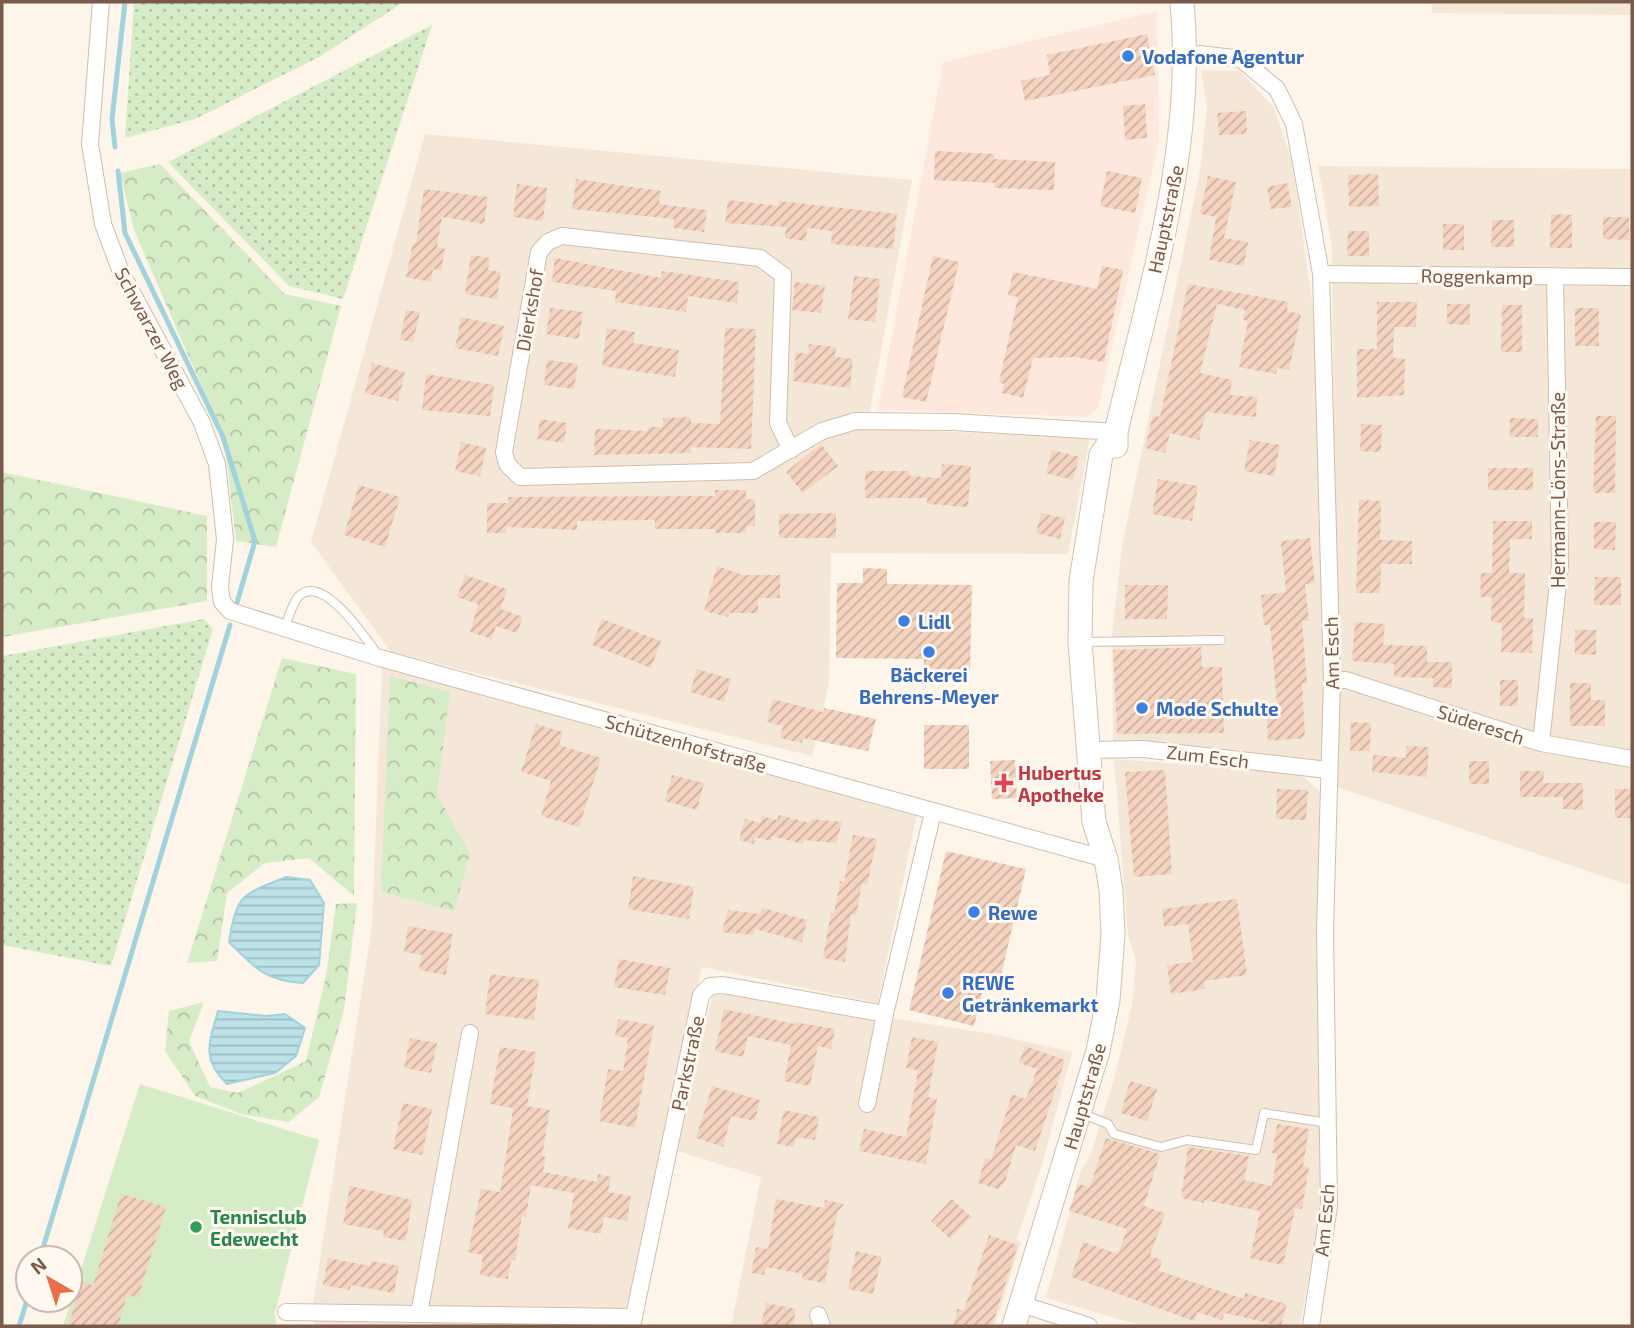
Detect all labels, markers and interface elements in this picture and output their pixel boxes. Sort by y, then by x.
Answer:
place label: Vodafone Agentur [1142,45,1304,68]
marker: Vodafone Agentur [1120,48,1136,64]
street label: Hauptstraße [1142,163,1188,275]
street label: Schwarzer Weg [110,263,194,393]
street label: Roggenkamp [1421,264,1533,288]
street label: Dierkshof [510,266,548,353]
street label: Hermann-Löns-Straße [1546,392,1569,588]
place label: Lidl [918,610,952,633]
marker: Lidl [896,613,912,629]
street label: Am Esch [1319,616,1343,690]
marker: Bäckerei Behrens-Meyer [921,644,937,660]
place label: Bäckerei Behrens-Meyer [859,663,999,709]
place label: Mode Schulte [1156,697,1279,720]
street label: Süderesch [1435,699,1527,749]
marker: Mode Schulte [1134,700,1150,716]
street label: Schützenhofstraße [603,709,769,777]
street label: Zum Esch [1165,740,1251,772]
place label: Hubertus Apotheke [1018,761,1104,806]
marker: Hubertus Apotheke [996,775,1012,791]
place label: Rewe [988,901,1038,924]
marker: Rewe [966,904,982,920]
place label: REWE Getränkemarkt [962,971,1098,1016]
marker: REWE Getränkemarkt [940,985,956,1001]
street label: Parkstraße [666,1013,708,1113]
street label: Hauptstraße [1058,1040,1110,1152]
street label: Am Esch [1309,1182,1339,1258]
place label: Tennisclub Edewecht [210,1205,307,1250]
marker: Tennisclub Edewecht [188,1219,204,1235]
north arrow [14,1244,84,1314]
text: N [25,1252,51,1279]

